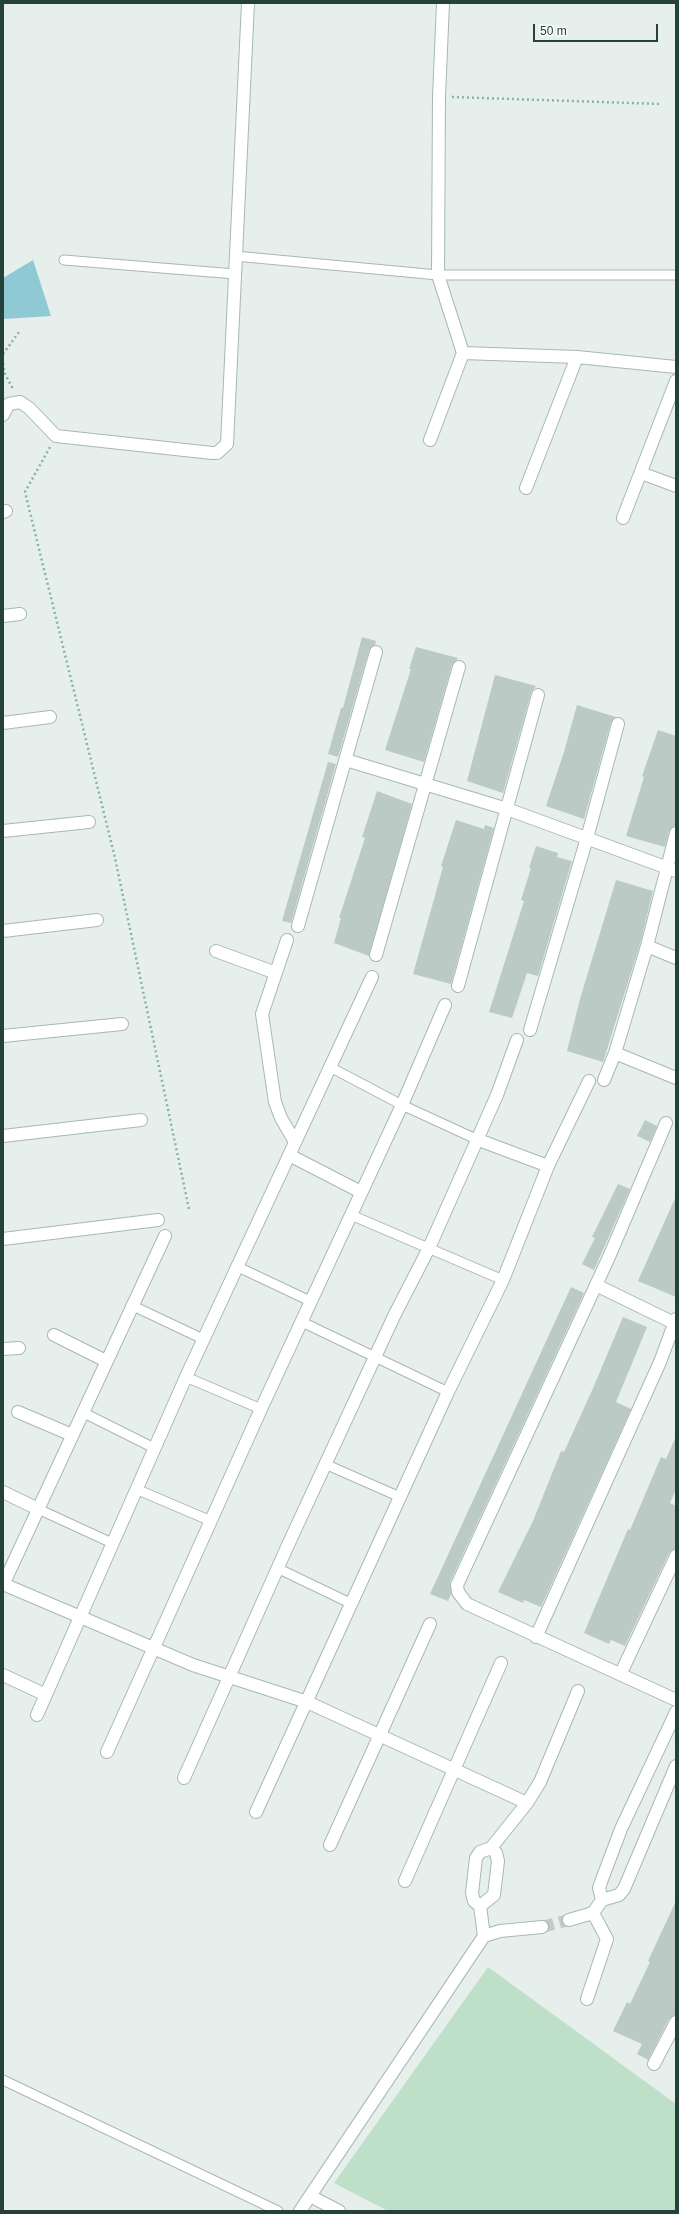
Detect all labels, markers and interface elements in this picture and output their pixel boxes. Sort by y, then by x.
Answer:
scale bar [535,16,660,42]
text: 50 m [540,24,567,38]

